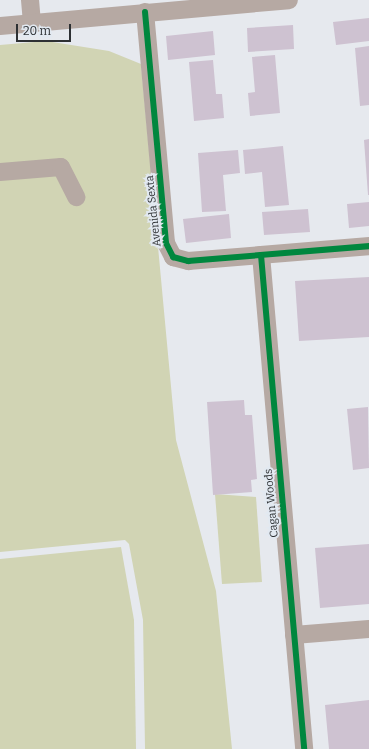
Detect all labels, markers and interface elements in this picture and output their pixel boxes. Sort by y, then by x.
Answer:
scale bar [18,16,73,42]
text: 20 m [23,24,51,38]
street label: Avenida Sexta [144,175,164,247]
street label: Cagan Woods [262,468,282,538]

